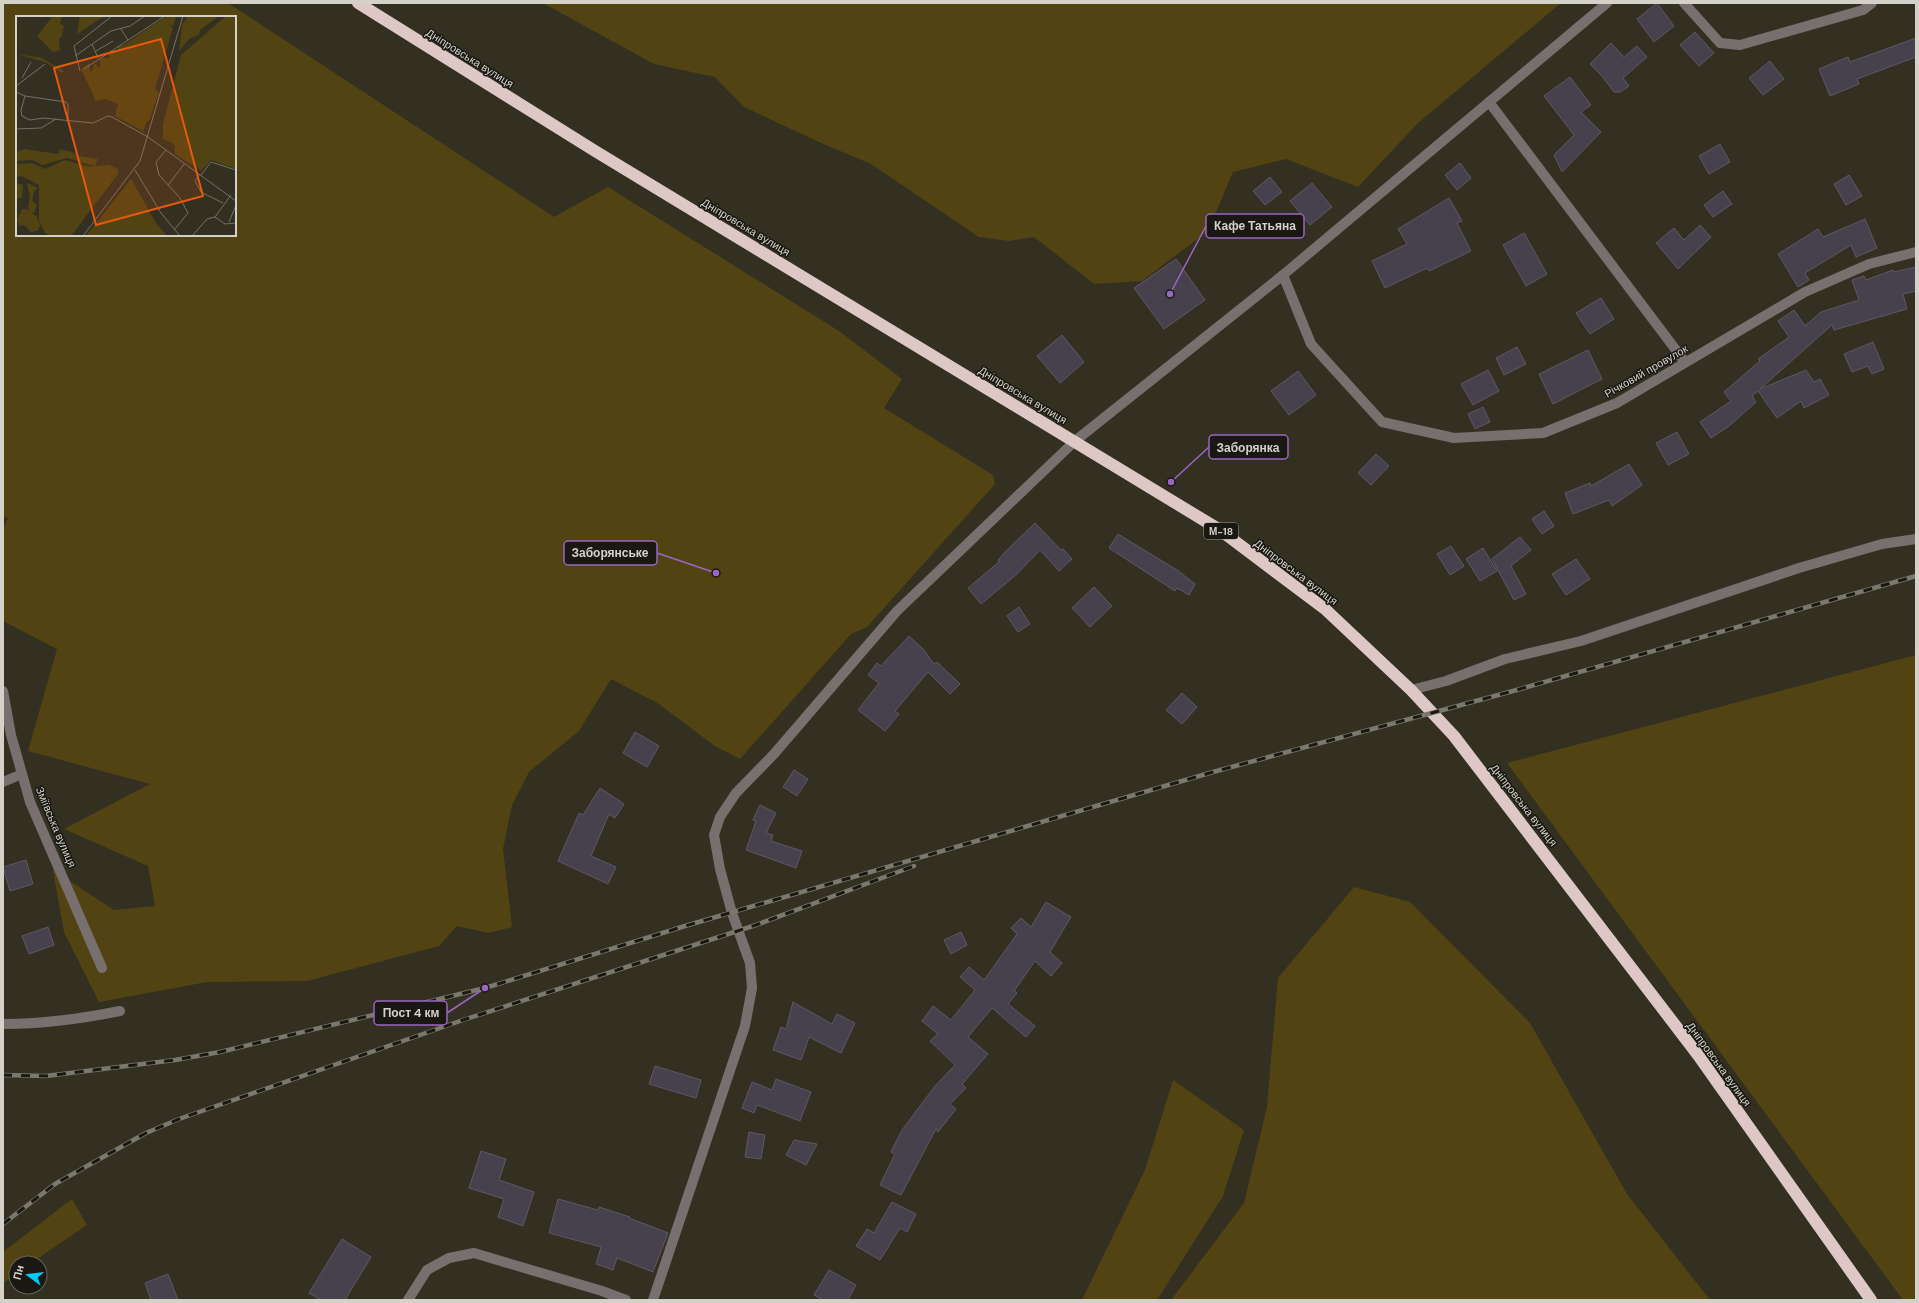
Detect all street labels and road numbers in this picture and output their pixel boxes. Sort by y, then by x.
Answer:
street label: Дніпровська вулиця [424,25,517,91]
street label: Дніпровська вулиця [699,195,793,259]
street label: Річковий провулок [1602,341,1690,401]
street label: Дніпровська вулиця [976,363,1070,427]
road number: М-18 [1204,523,1238,539]
street label: Дніпровська вулиця [1251,536,1341,608]
street label: Дніпровська вулиця [1487,761,1561,849]
street label: Зміївська вулиця [33,784,79,870]
street label: Дніпровська вулиця [1684,1019,1754,1109]

